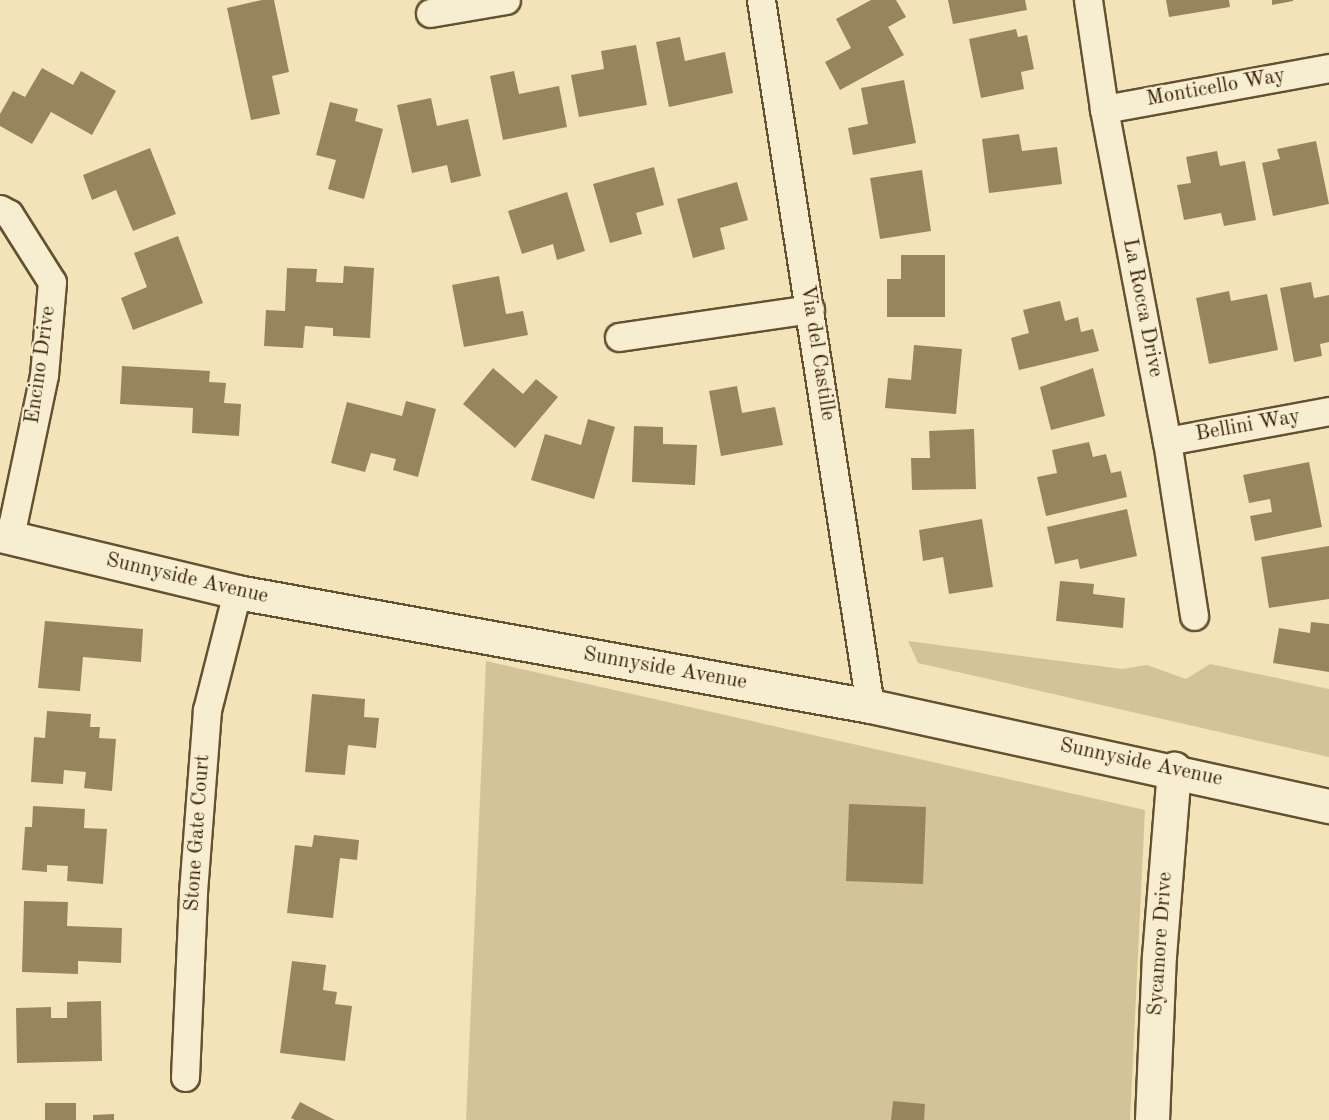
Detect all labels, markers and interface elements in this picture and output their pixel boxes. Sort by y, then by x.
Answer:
street label: Monticello Way [1145,63,1287,113]
street label: La Rocca Drive [1116,236,1168,380]
street label: Via del Castille [794,283,840,423]
street label: Encino Drive [20,304,62,426]
street label: Bellini Way [1194,404,1302,448]
street label: Sunnyside Avenue [103,548,271,610]
street label: Sunnyside Avenue [581,642,749,696]
street label: Sunnyside Avenue [1057,733,1225,793]
street label: Stone Gate Court [180,753,216,913]
street label: Sycamore Drive [1143,871,1179,1017]

